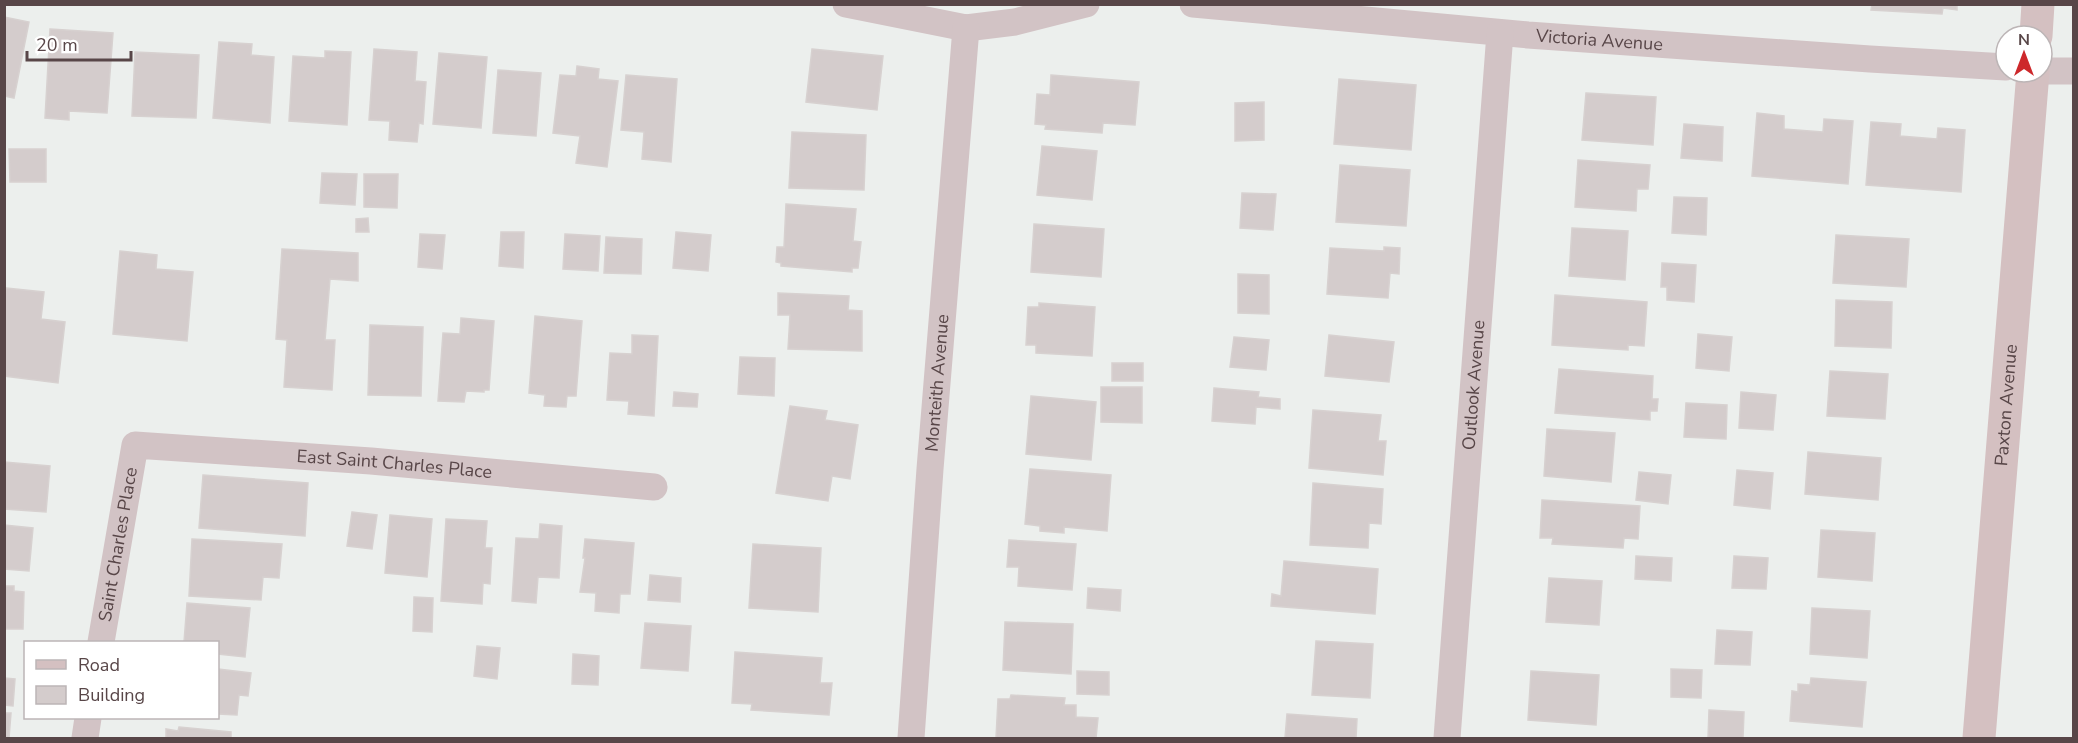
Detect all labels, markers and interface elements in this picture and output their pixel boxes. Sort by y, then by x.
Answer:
scale bar [27,24,130,62]
street label: Victoria Avenue [1534,24,1664,56]
north arrow [1994,24,2054,84]
text: N [2018,29,2030,51]
text: 20 m [36,33,78,57]
street label: Monteith Avenue [919,313,955,453]
street label: Outlook Avenue [1457,319,1490,451]
street label: Paxton Avenue [1989,343,2023,467]
street label: East Saint Charles Place [296,444,493,484]
street label: Saint Charles Place [93,465,143,624]
legend [24,641,219,719]
text: Road [78,653,120,677]
text: Building [78,683,145,707]

